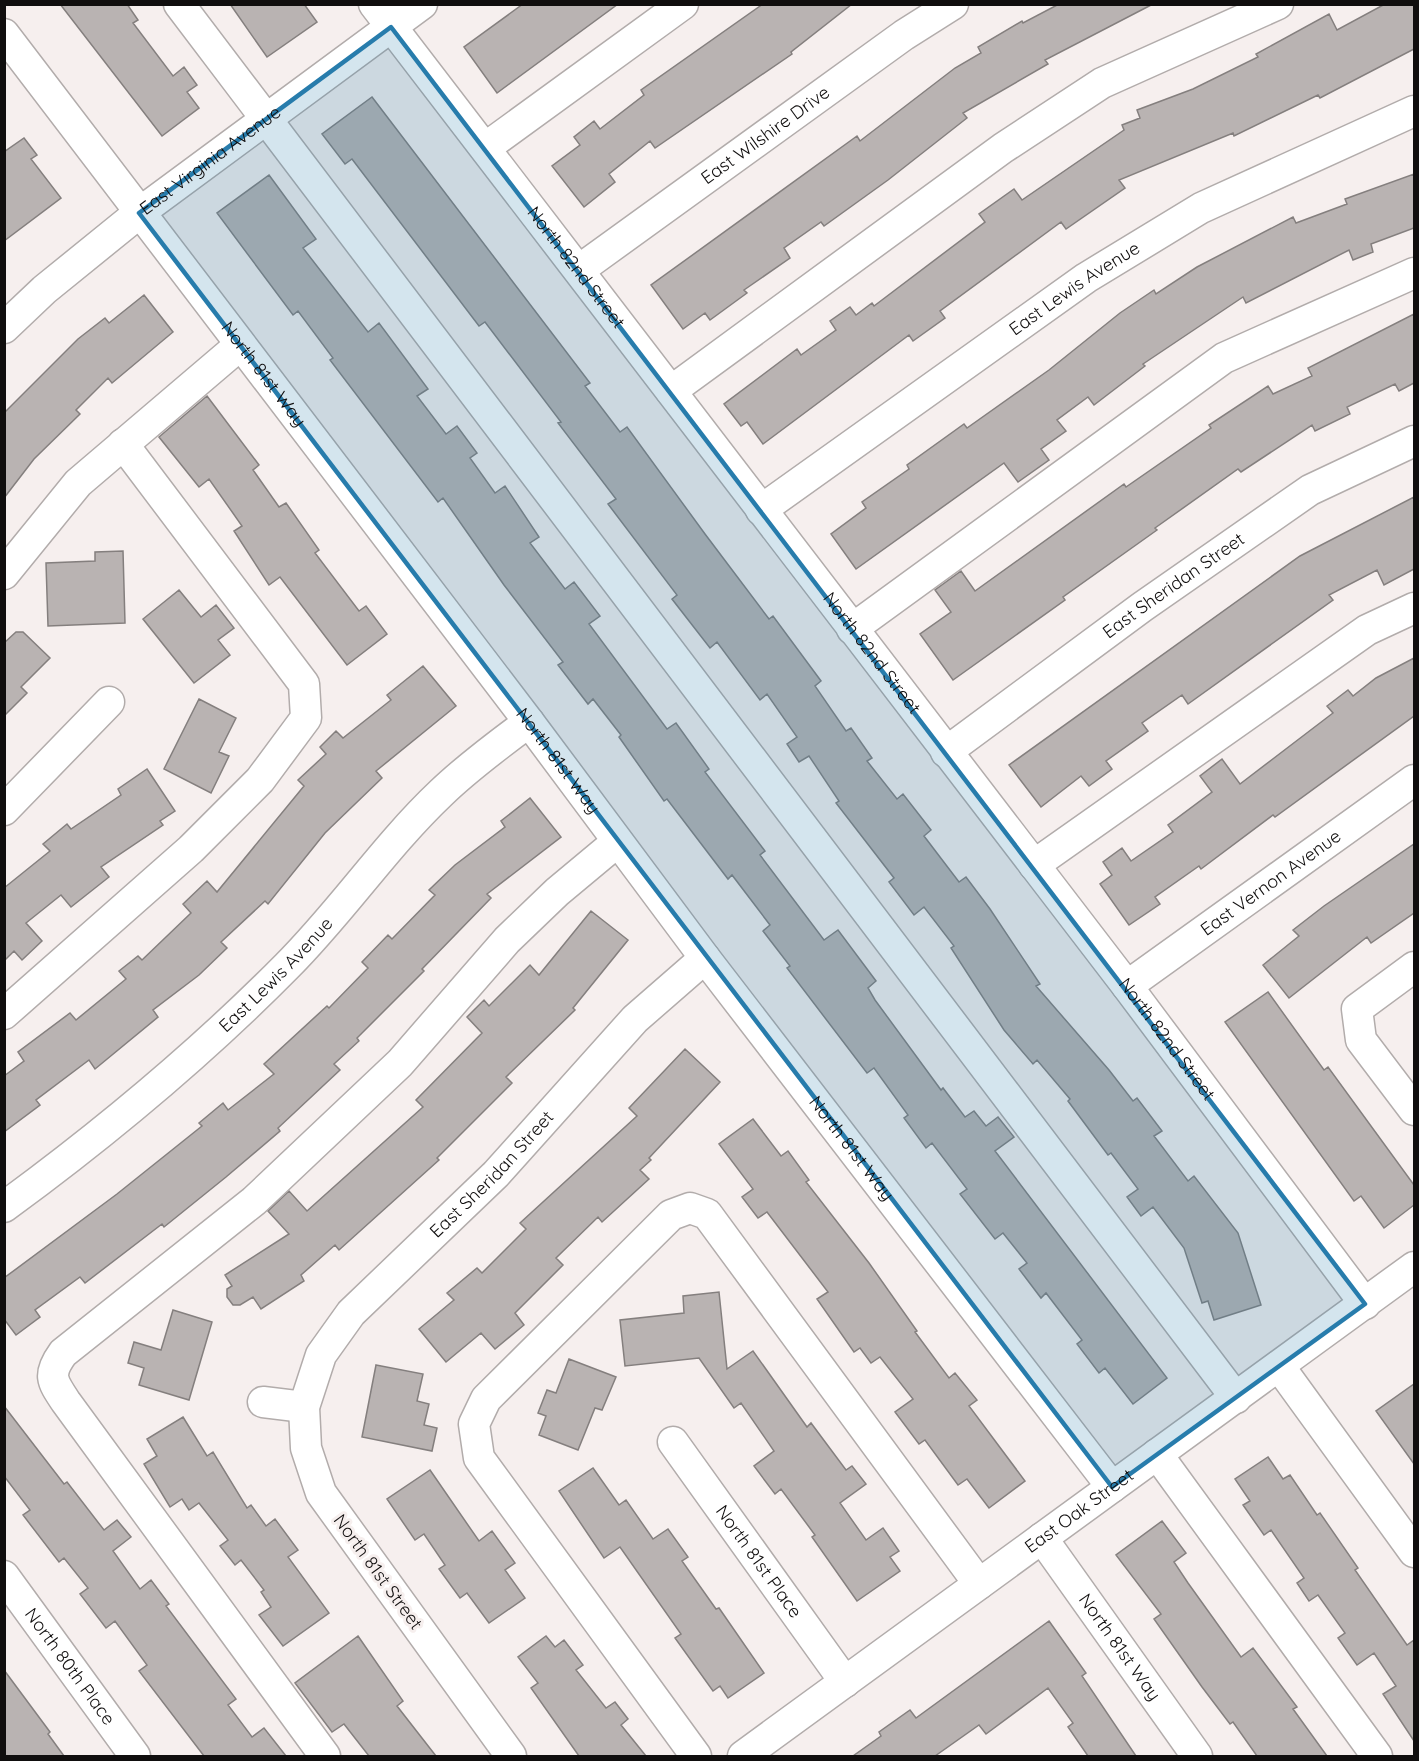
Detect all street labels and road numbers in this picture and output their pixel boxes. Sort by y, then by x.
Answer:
street label: East Wilshire Drive [696,81,834,189]
street label: East Virginia Avenue [135,100,285,220]
street label: North 82nd Street [522,202,630,333]
street label: East Lewis Avenue [1004,236,1144,340]
street label: North 81st Way [217,317,312,431]
street label: East Sheridan Street [1098,527,1249,643]
street label: North 82nd Street [818,587,926,718]
street label: North 81st Way [511,703,605,818]
street label: East Vernon Avenue [1196,824,1345,941]
street label: East Lewis Avenue [214,912,337,1037]
street label: North 82nd Street [1114,973,1221,1105]
street label: North 81st Way [804,1091,900,1205]
street label: East Sheridan Street [425,1106,558,1242]
street label: East Oak Street [1020,1463,1138,1558]
street label: North 81st Place [711,1500,807,1622]
street label: North 81st Street [329,1509,428,1634]
street label: North 81st Way [1074,1589,1166,1705]
street label: North 80th Place [20,1603,121,1729]

